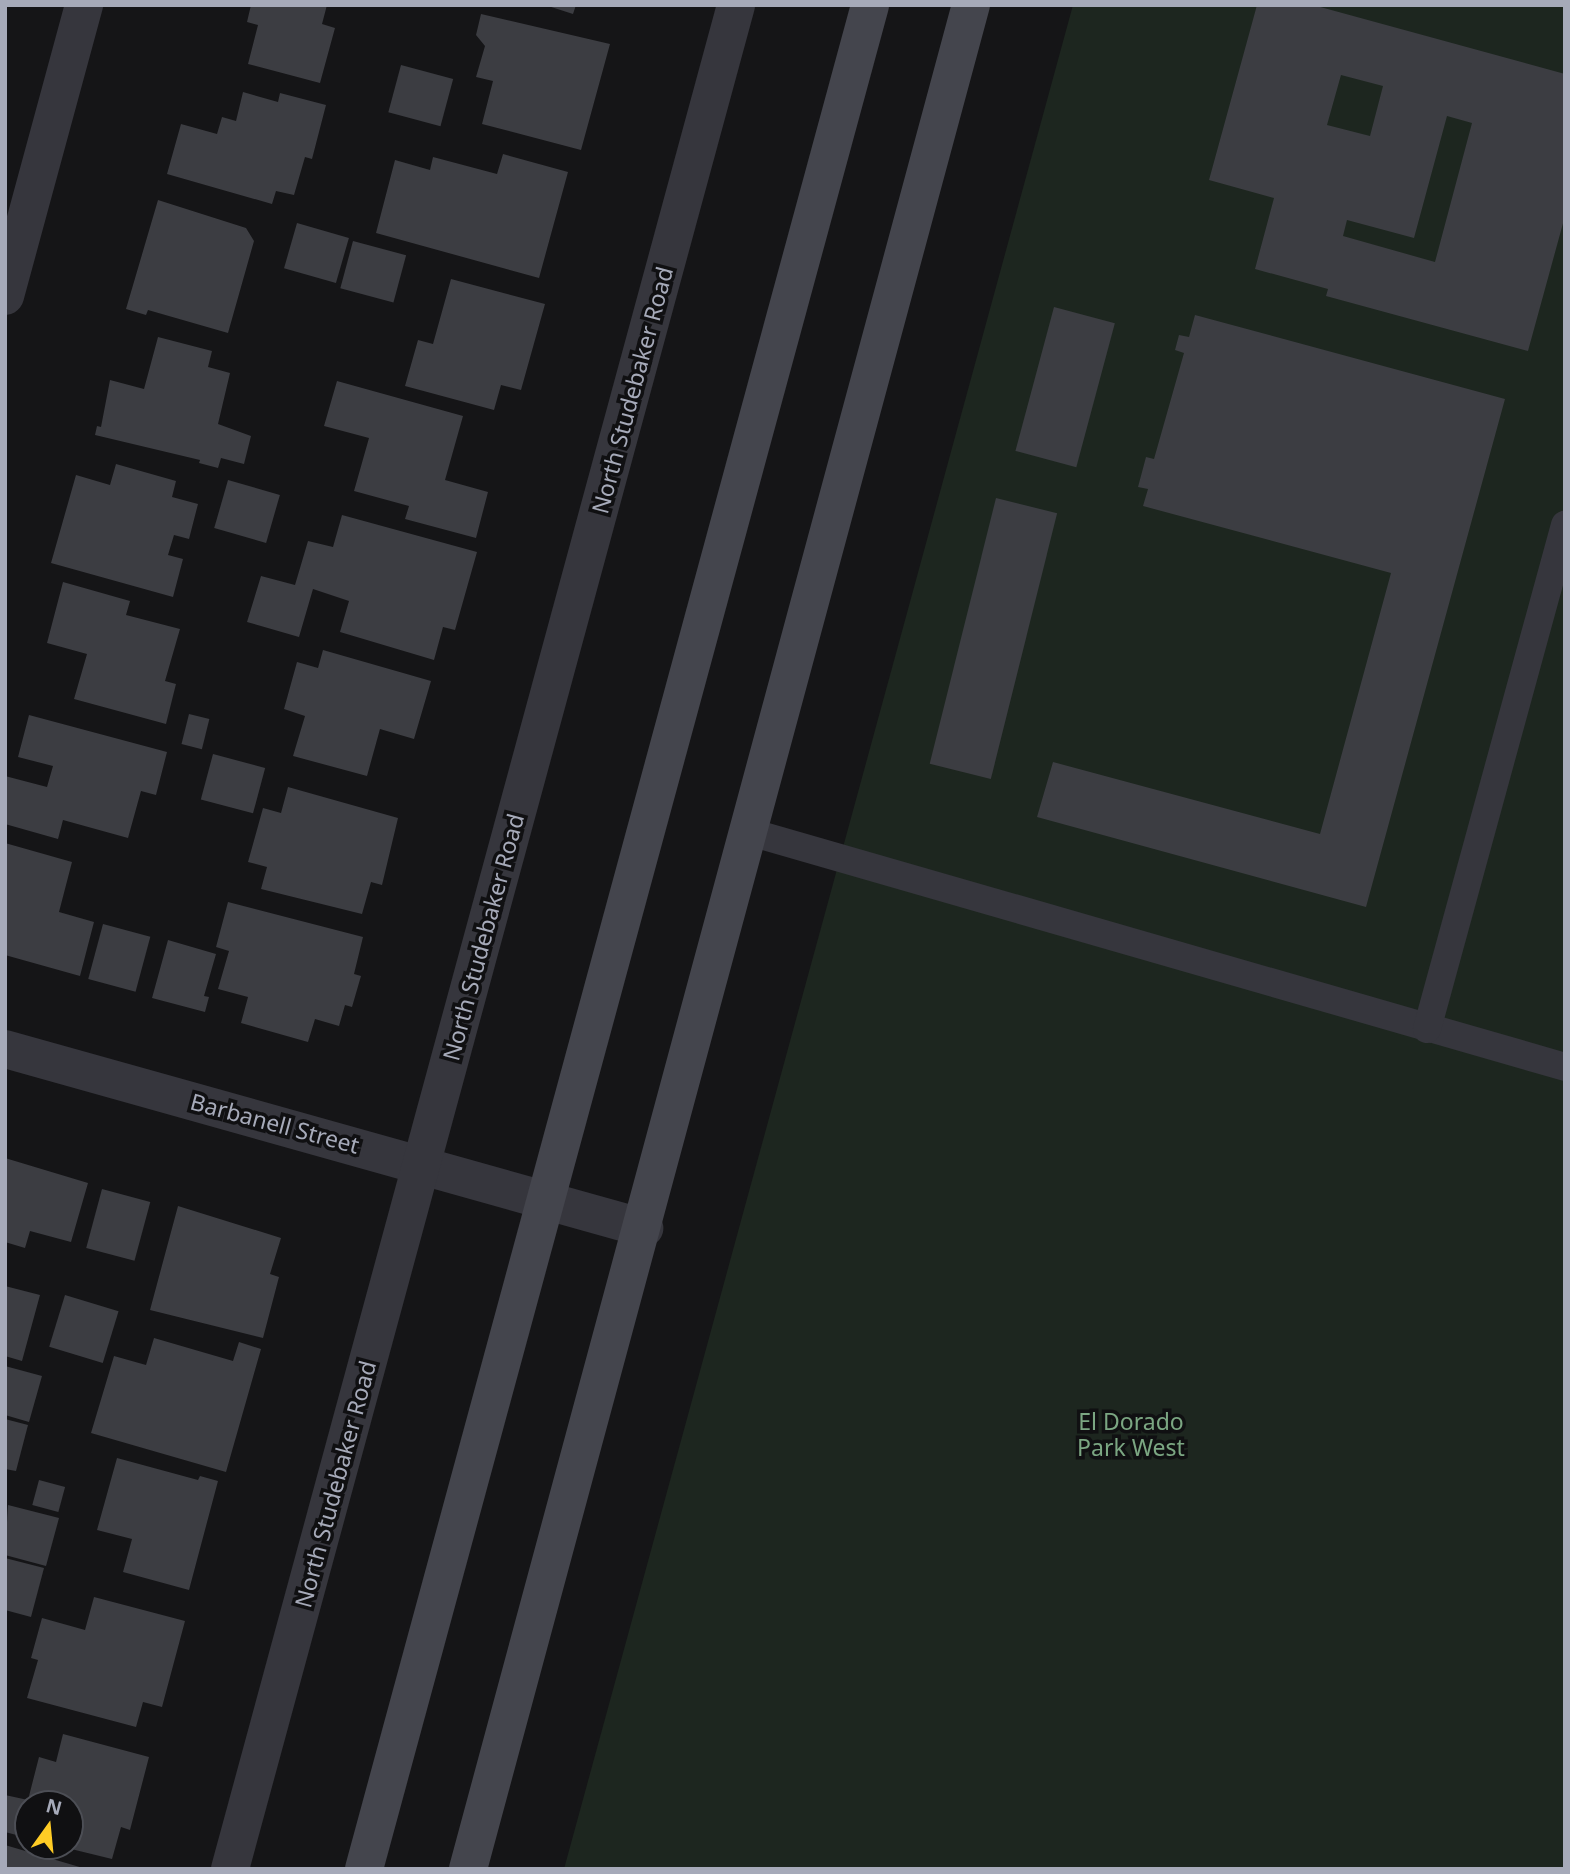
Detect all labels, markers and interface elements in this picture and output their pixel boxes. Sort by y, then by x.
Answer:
street label: North Studebaker Road [586,263,678,517]
street label: North Studebaker Road [437,810,529,1064]
street label: Barbanell Street [188,1087,362,1159]
street label: North Studebaker Road [289,1357,381,1611]
park label: El Dorado Park West [1077,1407,1185,1461]
north arrow [14,1790,84,1860]
text: N [43,1792,65,1821]

